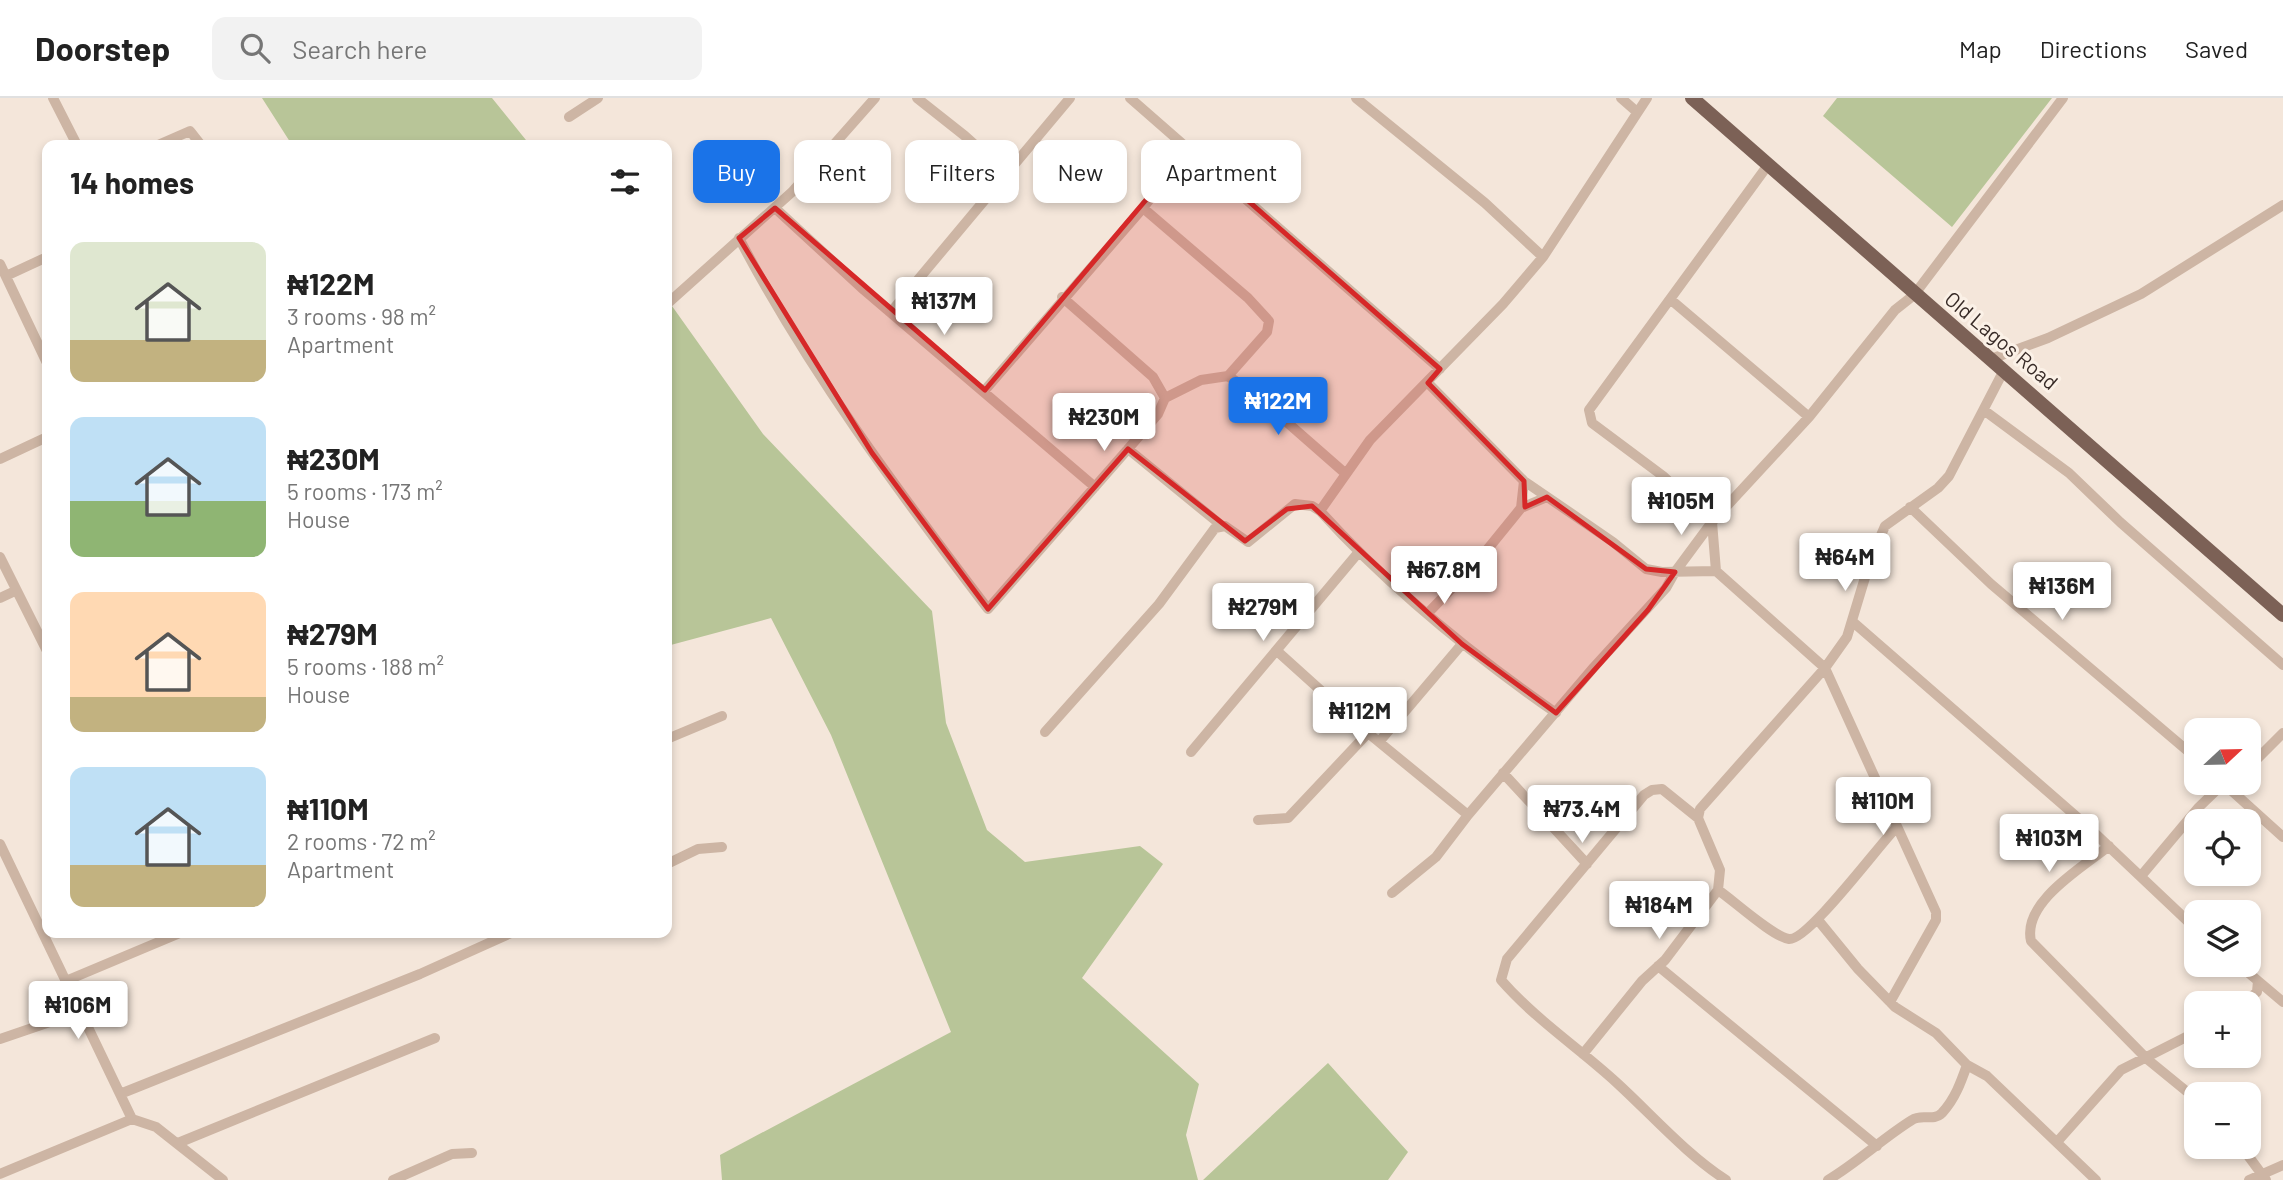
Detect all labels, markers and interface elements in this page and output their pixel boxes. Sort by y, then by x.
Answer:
search box [212,17,702,80]
text: Doorstep [35,28,170,68]
icon: search [236,29,274,67]
text: Search here [292,33,427,64]
text: Map [1959,34,2002,63]
text: Directions [2040,34,2147,63]
text: Saved [2185,34,2248,63]
chip: Buy [693,140,780,203]
chip: Rent [794,140,891,203]
chip: Filters [905,140,1019,203]
chip: New [1033,140,1127,203]
chip: Apartment [1141,140,1301,203]
icon: filters [606,163,644,201]
text: 14 homes [70,164,194,200]
text: ₦122M [287,265,374,301]
icon: home [126,270,210,354]
pin: ₦137M [895,278,993,337]
street label: Old Lagos Road [1940,285,2063,394]
text: ₦137M [911,286,977,314]
text: 3 rooms · 98 m² [287,302,436,330]
text: Apartment [287,330,394,358]
pin: ₦122M [1229,378,1327,437]
text: ₦122M [1245,386,1311,414]
pin: ₦230M [1055,394,1153,453]
text: ₦230M [1068,402,1140,430]
text: ₦230M [287,440,380,476]
icon: home [126,445,210,529]
text: 5 rooms · 173 m² [287,477,443,505]
pin: ₦105M [1632,478,1730,537]
text: ₦105M [1648,486,1714,514]
text: House [287,505,350,533]
pin: ₦64M [1804,533,1886,593]
text: ₦64M [1815,542,1875,570]
pin: ₦67.8M [1387,546,1501,606]
text: ₦67.8M [1407,555,1481,583]
pin: ₦136M [2013,562,2111,622]
text: ₦136M [2029,571,2095,599]
pin: ₦279M [1214,584,1312,643]
text: ₦279M [1228,592,1298,620]
text: ₦279M [287,615,378,651]
icon: home [126,620,210,704]
text: 5 rooms · 188 m² [287,652,444,680]
text: House [287,680,350,708]
pin: ₦112M [1311,688,1409,747]
text: ₦112M [1329,696,1391,724]
north arrow [2184,718,2261,794]
map controls [2184,718,2261,1159]
pin: ₦110M [1834,778,1932,837]
pin: ₦73.4M [1525,786,1639,845]
text: ₦110M [1852,786,1914,814]
text: ₦110M [287,790,369,826]
text: ₦73.4M [1543,794,1621,822]
icon: home [126,795,210,879]
button: locate [2184,809,2261,886]
pin: ₦103M [2000,814,2098,874]
text: ₦103M [2016,823,2082,851]
text: 2 rooms · 72 m² [287,827,436,855]
text: Apartment [287,855,394,883]
pin: ₦184M [1610,882,1708,941]
text: ₦184M [1625,890,1693,918]
button: layers [2184,900,2261,977]
pin: ₦106M [29,982,127,1041]
text: ₦106M [45,990,111,1018]
button: + [2184,991,2261,1068]
button: − [2184,1082,2261,1159]

